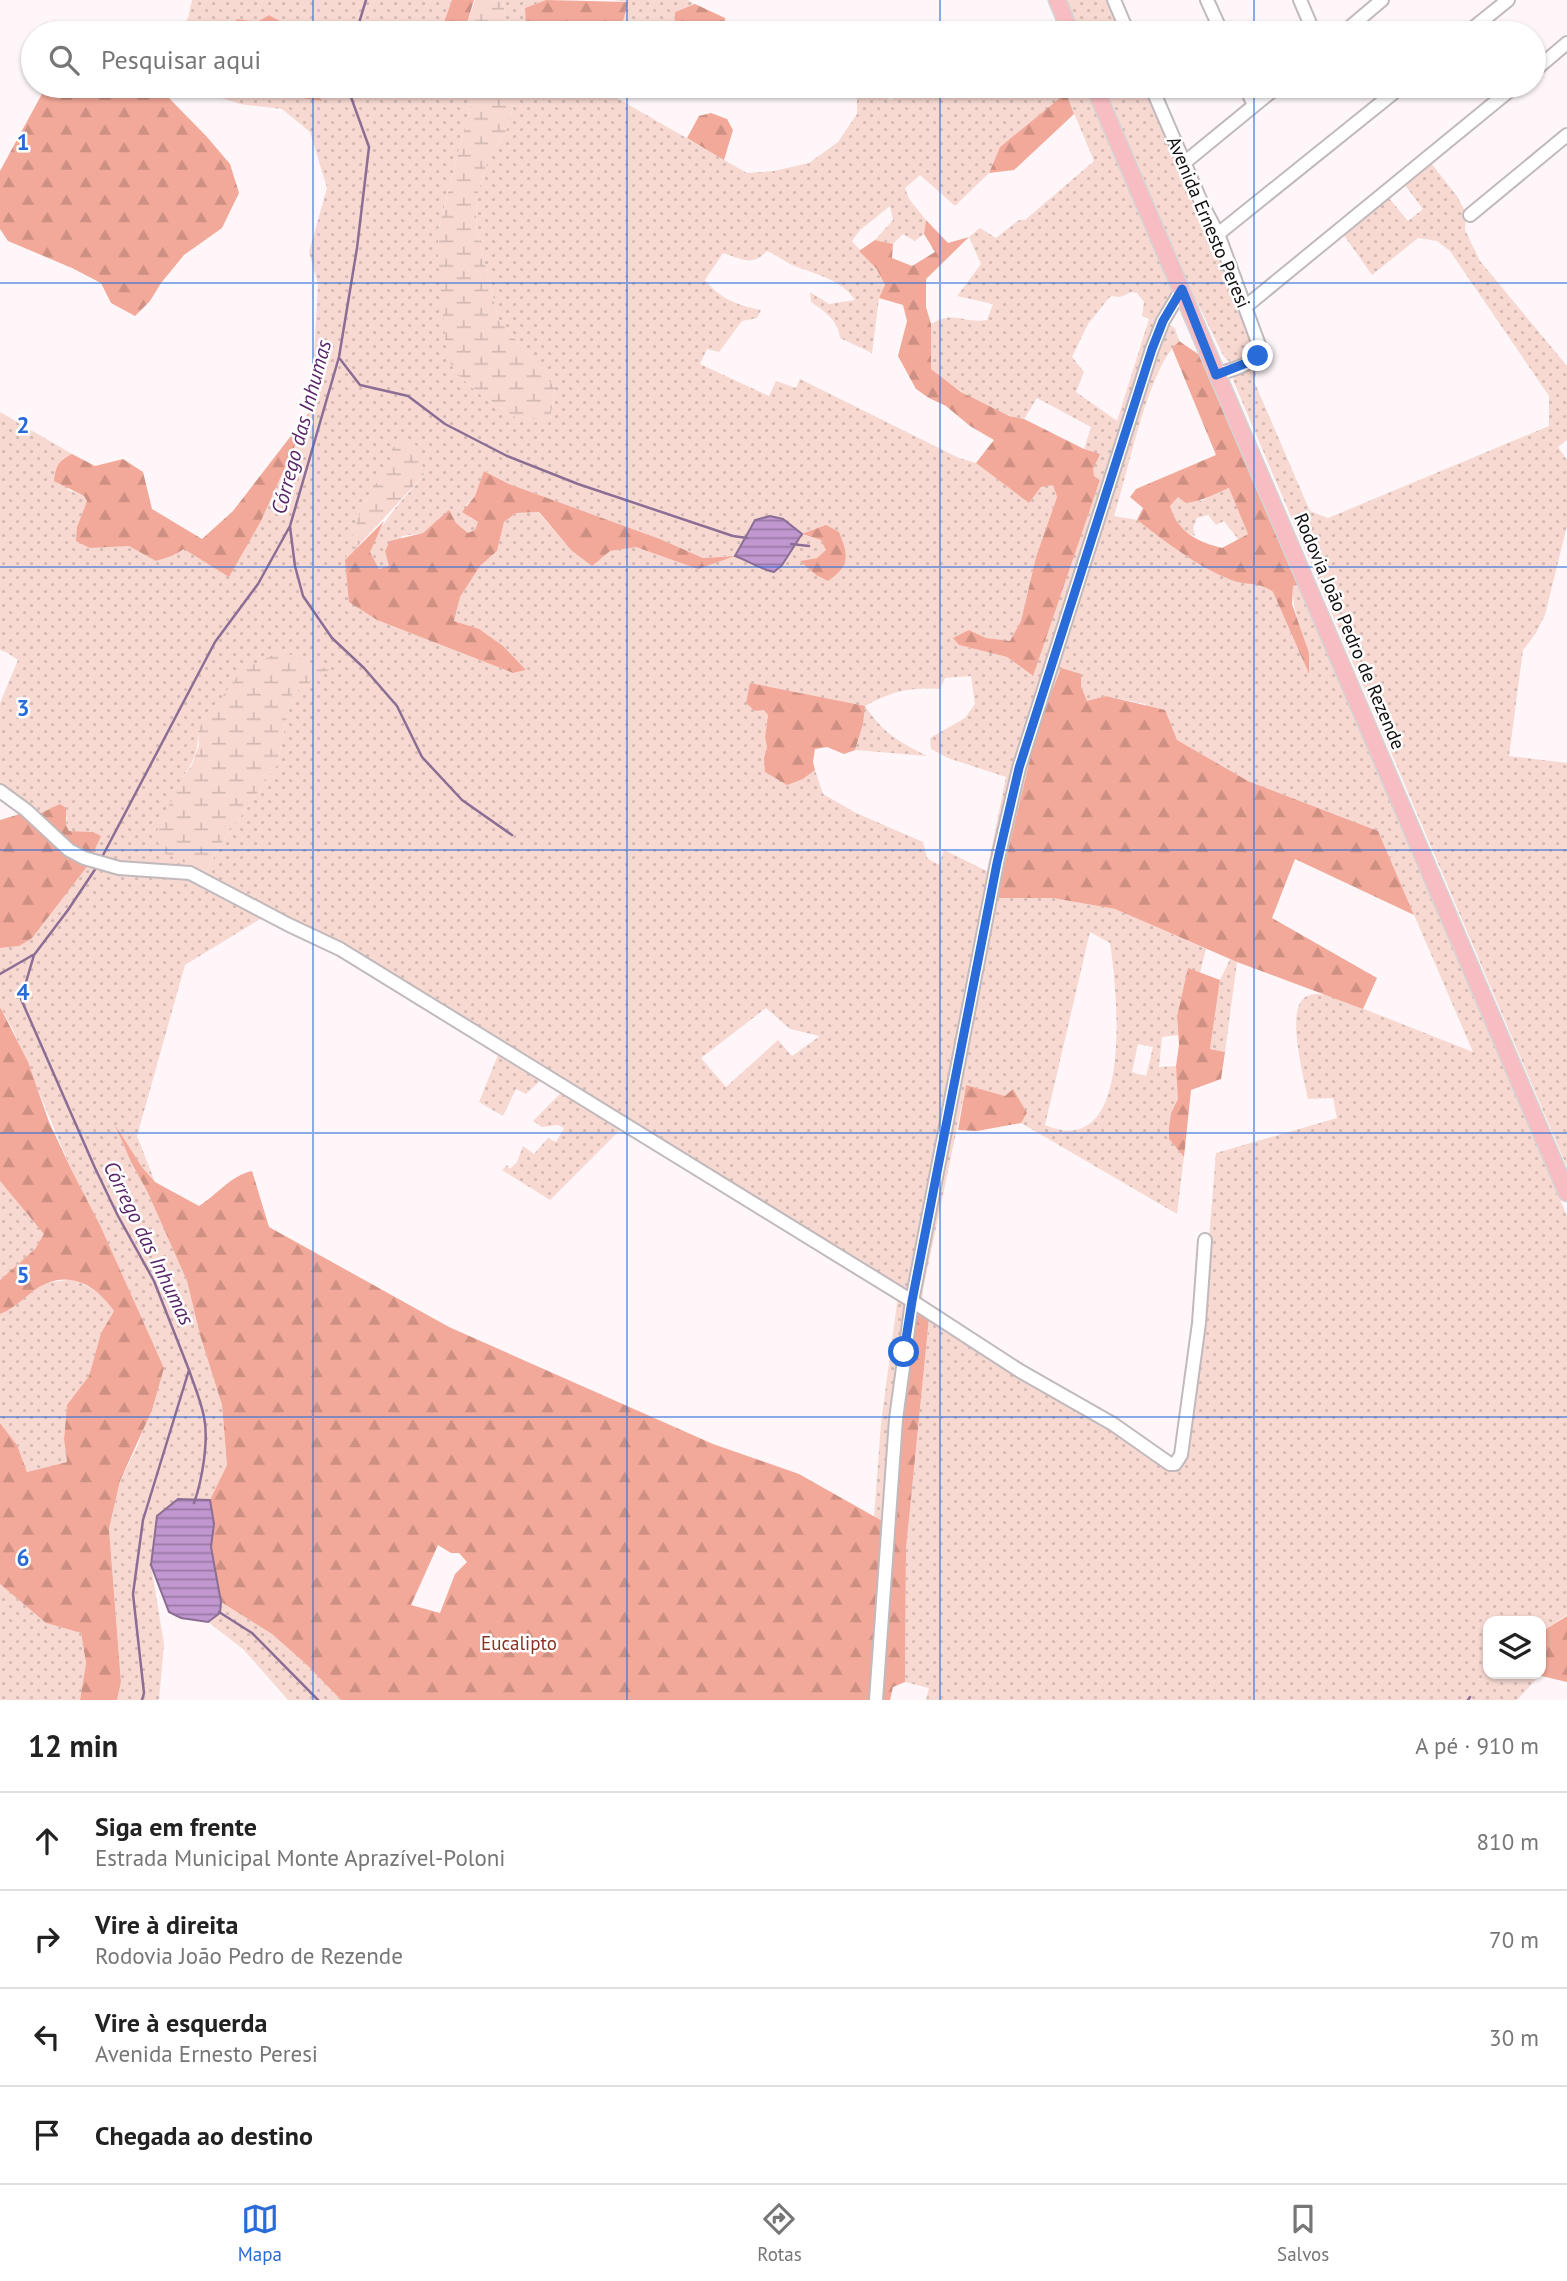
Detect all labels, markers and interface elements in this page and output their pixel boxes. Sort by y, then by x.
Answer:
search box [21,21,1546,98]
icon: search [45,41,83,79]
text: Pesquisar aqui [101,43,261,76]
text: 1 [16,127,30,156]
street label: Avenida Ernesto Peresi [1162,133,1256,311]
water label: Córrego das Inhumas [265,336,337,517]
route end [1242,340,1273,371]
text: 2 [16,410,30,439]
street label: Rodovia João Pedro de Rezende [1289,509,1411,753]
text: 3 [16,693,30,722]
text: 4 [16,977,30,1006]
water label: Córrego das Inhumas [98,1156,201,1330]
text: 5 [16,1260,30,1289]
route start [888,1336,919,1367]
text: 6 [16,1543,30,1572]
map controls [1483,1616,1546,1679]
button: layers [1483,1616,1546,1679]
park label: Eucalipto [481,1631,557,1655]
text: 12 min [28,1726,118,1765]
text: A pé · 910 m [1415,1731,1539,1760]
text: Siga em frente [95,1810,257,1843]
icon: ahead [28,1822,66,1860]
text: 810 m [1477,1827,1539,1856]
text: Estrada Municipal Monte Aprazível-Poloni [95,1843,506,1872]
text: Vire à direita [95,1908,238,1941]
icon: right [28,1920,66,1958]
text: 70 m [1489,1925,1539,1954]
text: Rodovia João Pedro de Rezende [95,1941,403,1970]
text: Vire à esquerda [95,2006,267,2039]
icon: left [28,2018,66,2056]
text: 30 m [1489,2023,1539,2052]
text: Avenida Ernesto Peresi [95,2039,318,2068]
icon: arrive [28,2116,66,2154]
text: Chegada ao destino [95,2119,313,2152]
tab: Mapa [238,2200,282,2266]
tab: Rotas [757,2200,802,2266]
tab: Salvos [1277,2200,1329,2266]

